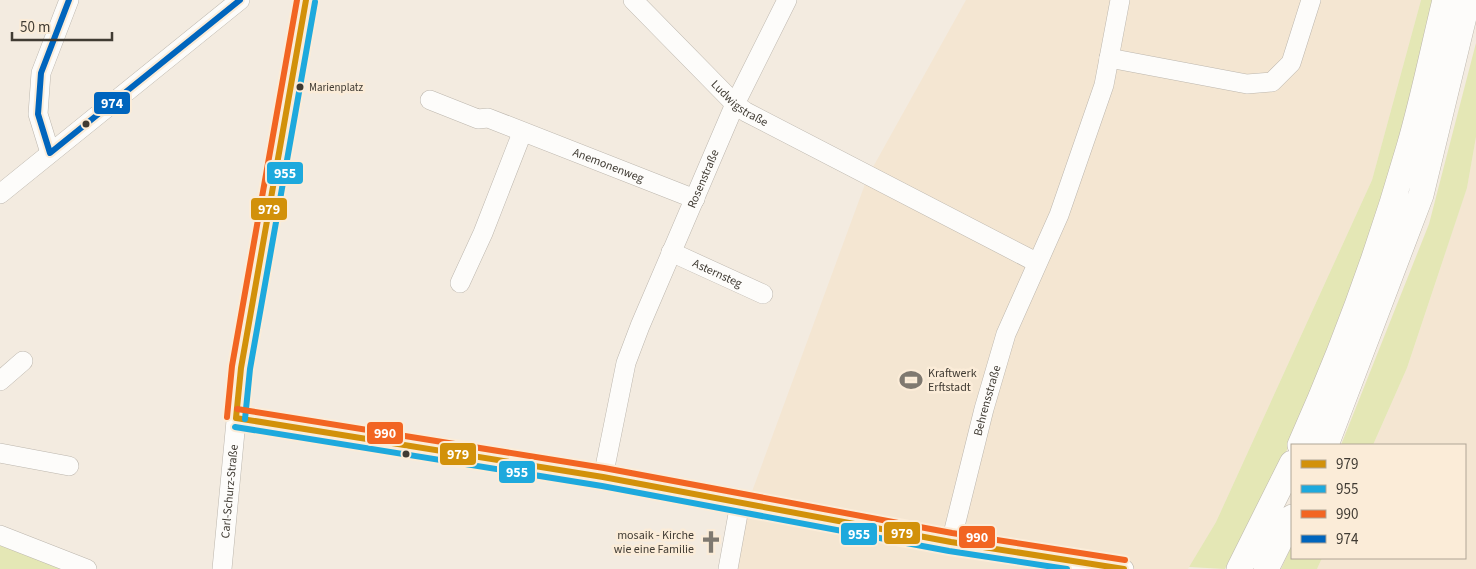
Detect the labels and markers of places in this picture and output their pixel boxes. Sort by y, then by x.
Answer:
place label: Marienplatz [309,80,364,95]
marker: Marienplatz [295,82,305,92]
unlabelled marker [81,119,91,129]
place label: Kraftwerk Erftstadt [928,365,977,396]
sports icon: Kraftwerk Erftstadt [898,367,924,393]
unlabelled marker [401,449,411,459]
place label: mosaik - Kirche wie eine Familie [614,527,694,558]
church icon: mosaik - Kirche wie eine Familie [698,529,724,555]

